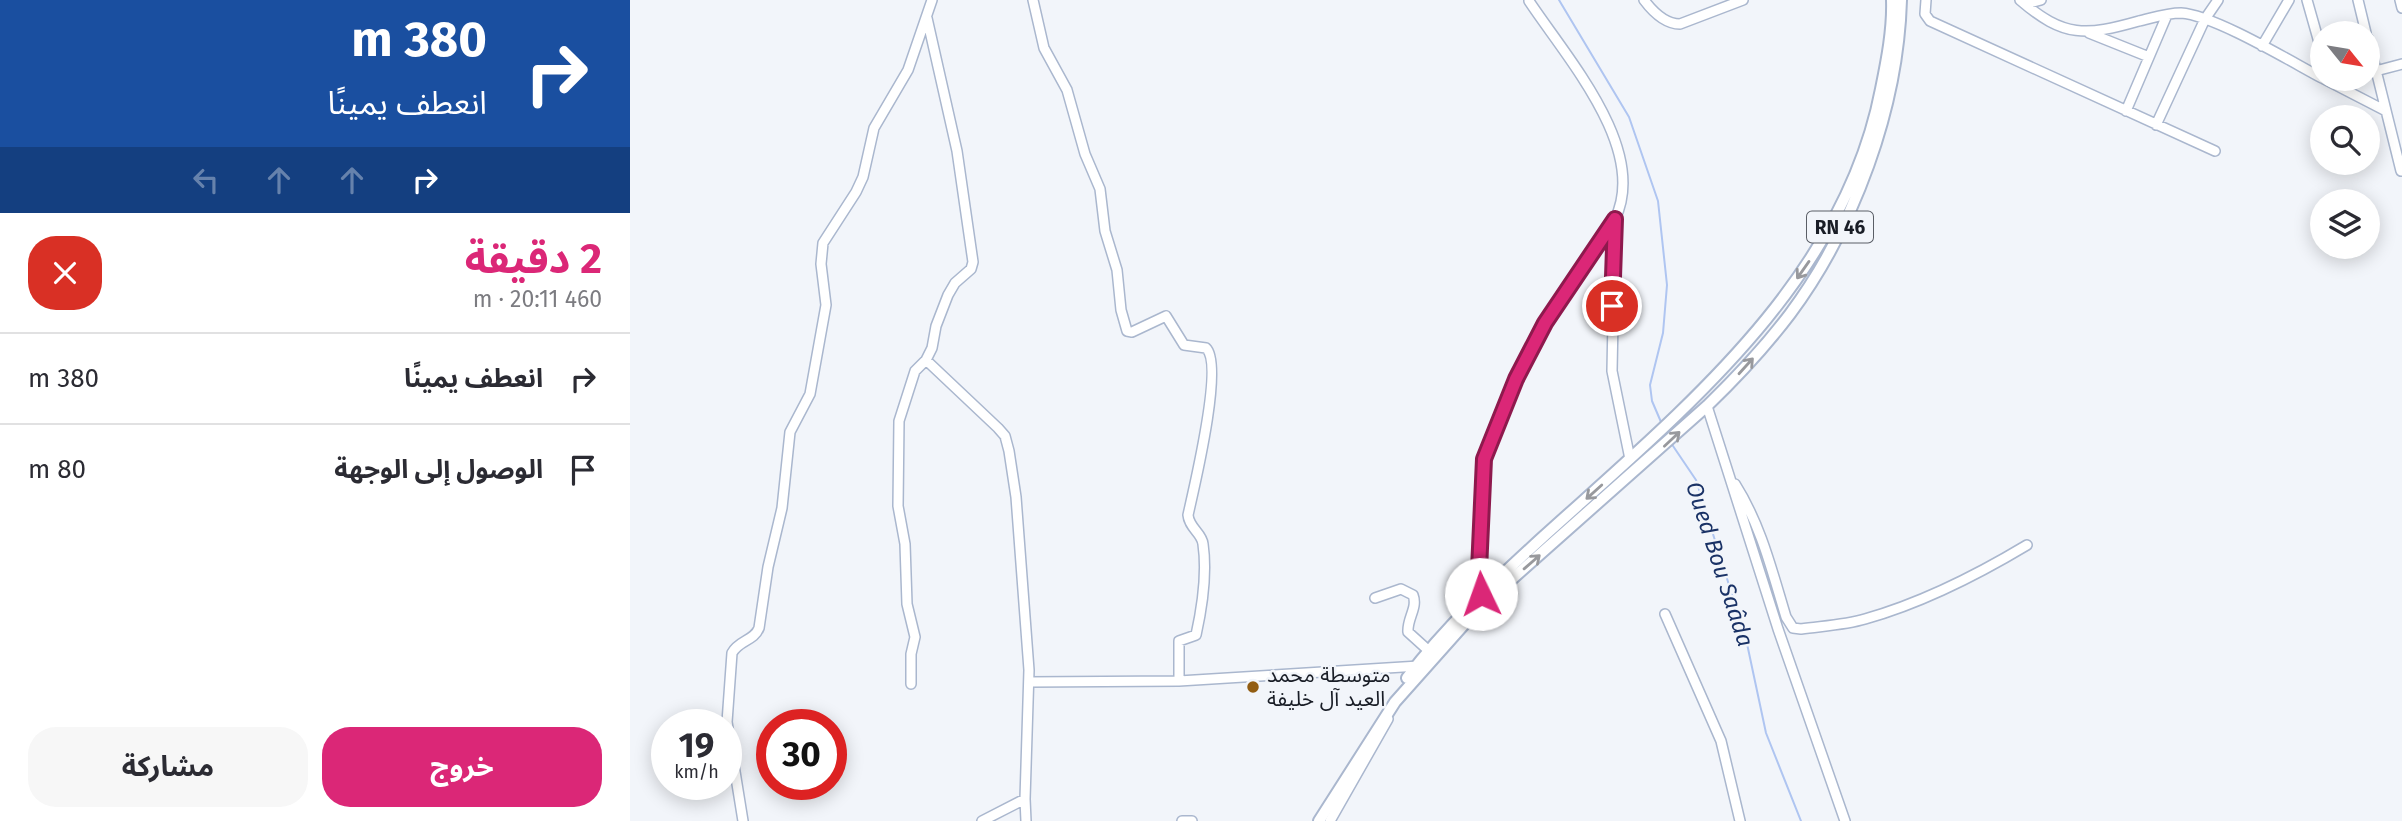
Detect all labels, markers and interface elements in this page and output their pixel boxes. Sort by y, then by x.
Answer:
text: 380 m [351,10,487,69]
north arrow [2310,21,2380,91]
map controls [2310,21,2380,259]
icon: right [511,28,602,119]
text: انعطف يمينًا [327,84,487,122]
button: search [2310,105,2380,175]
icon: left [187,161,225,199]
icon: ahead [260,161,298,199]
icon: ahead [333,161,371,199]
icon: right [406,161,444,199]
button: layers [2310,189,2380,259]
road number: RN 46 [1807,212,1873,243]
text: 2 دقيقة [465,234,602,284]
button: close [28,236,102,310]
one-way arrow [1796,260,1810,279]
pin [1582,276,1642,336]
text: 460 m · 20:11 [473,285,602,313]
icon: arrive [1593,287,1631,325]
one-way arrow [1738,357,1754,375]
icon: right [564,360,602,398]
text: 380 m [28,363,99,394]
text: انعطف يمينًا [404,363,543,394]
one-way arrow [1663,431,1681,447]
icon: arrive [564,451,602,489]
text: 80 m [28,454,86,485]
text: الوصول إلى الوجهة [334,454,543,485]
water label: Oued Bou Saâda [1680,478,1760,650]
one-way arrow [1586,483,1603,500]
one-way arrow [1523,554,1541,570]
position arrow [1444,557,1518,631]
place label: متوسطة محمد العيد آل خليفة [1267,662,1391,712]
marker: متوسطة محمد العيد آل خليفة [1245,679,1261,695]
speed limit sign: 30 [756,709,847,800]
text: 19 [679,724,714,766]
button: مشاركة [28,727,308,807]
button: خروج [322,727,602,807]
text: km/h [674,761,719,783]

